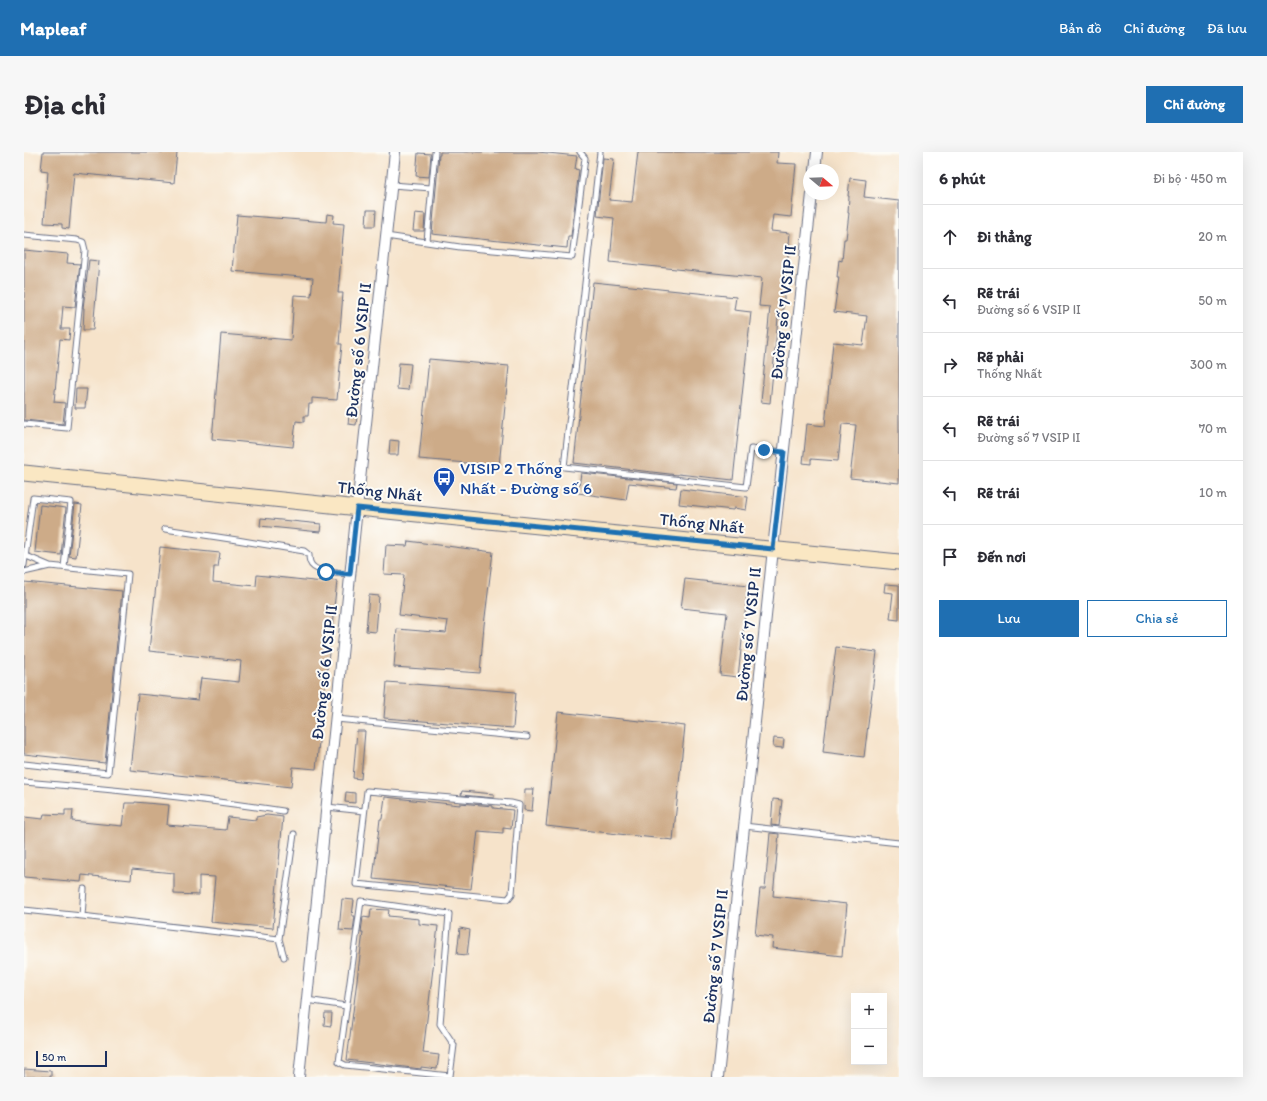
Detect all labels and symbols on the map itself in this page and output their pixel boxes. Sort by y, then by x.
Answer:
north arrow [803,164,839,200]
street label: Đường số 7 VSIP II [766,244,800,380]
street label: Đường số 6 VSIP II [341,281,375,419]
route end [755,441,773,459]
place label: VISIP 2 Thống Nhất - Đường số 6 [460,458,592,498]
bus stop icon: VISIP 2 Thống Nhất - Đường số 6 [431,465,457,498]
street label: Thống Nhất [337,477,423,505]
street label: Thống Nhất [659,509,745,537]
route start [317,563,335,581]
street label: Đường số 7 VSIP II [731,566,765,702]
street label: Đường số 6 VSIP II [307,603,341,741]
street label: Đường số 7 VSIP II [698,888,732,1024]
scale bar [36,1049,107,1068]

